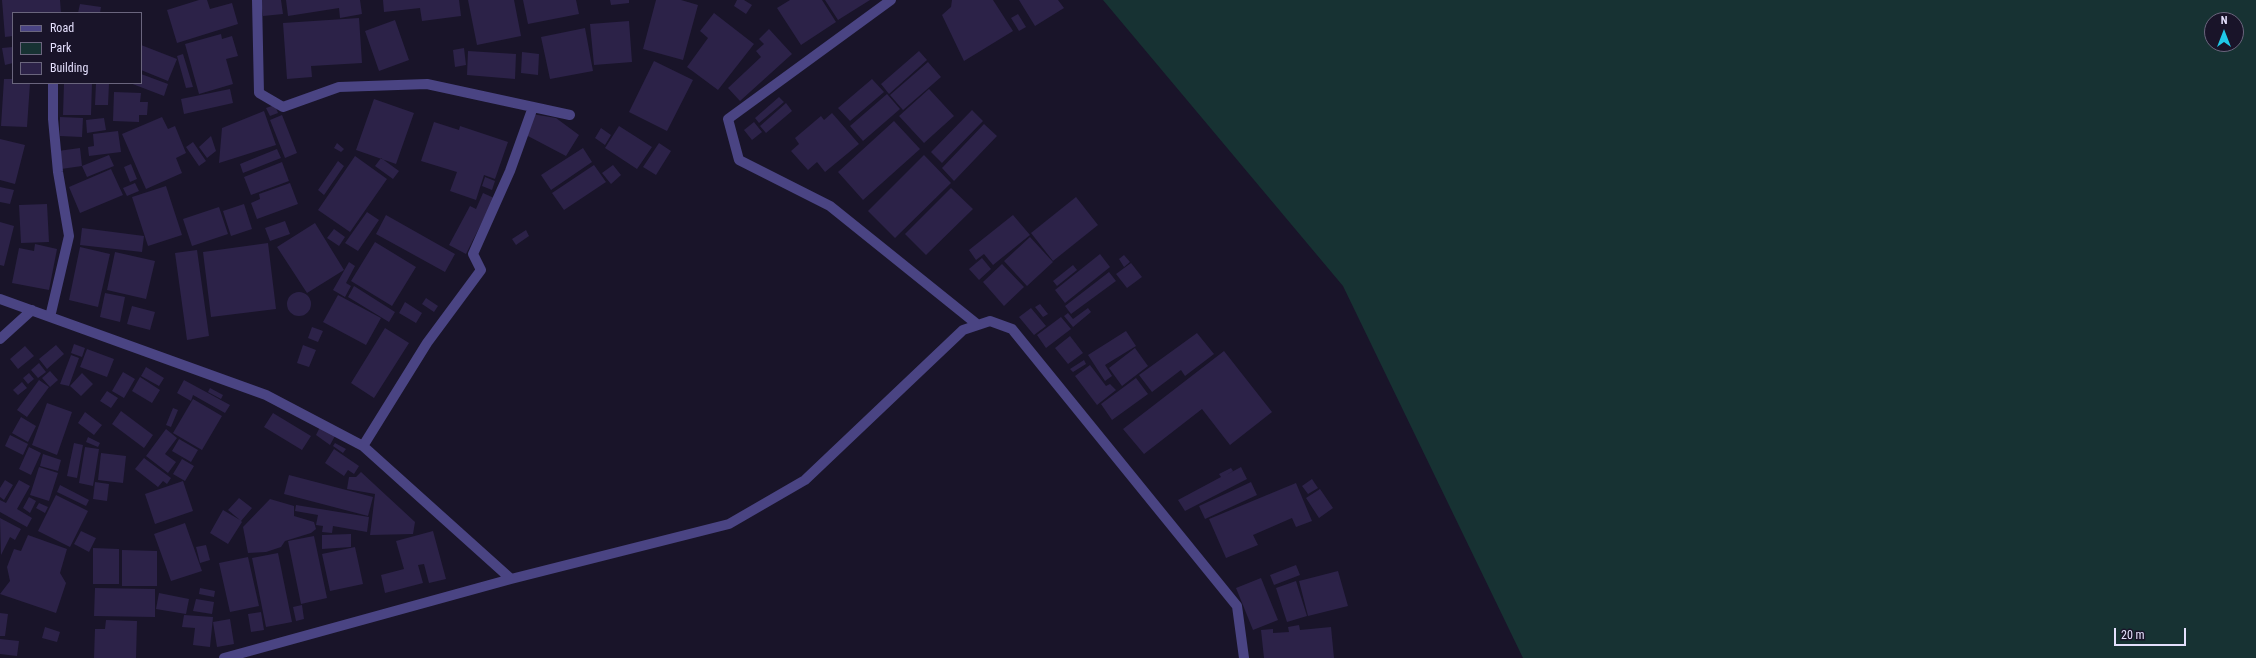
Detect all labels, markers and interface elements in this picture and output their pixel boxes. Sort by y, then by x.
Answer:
legend [12,12,142,84]
north arrow [2204,12,2244,52]
text: N [2221,14,2227,27]
text: Road [50,21,74,35]
text: Park [50,41,71,55]
text: Building [50,61,88,75]
scale bar [2116,620,2188,646]
text: 20 m [2121,628,2145,642]

